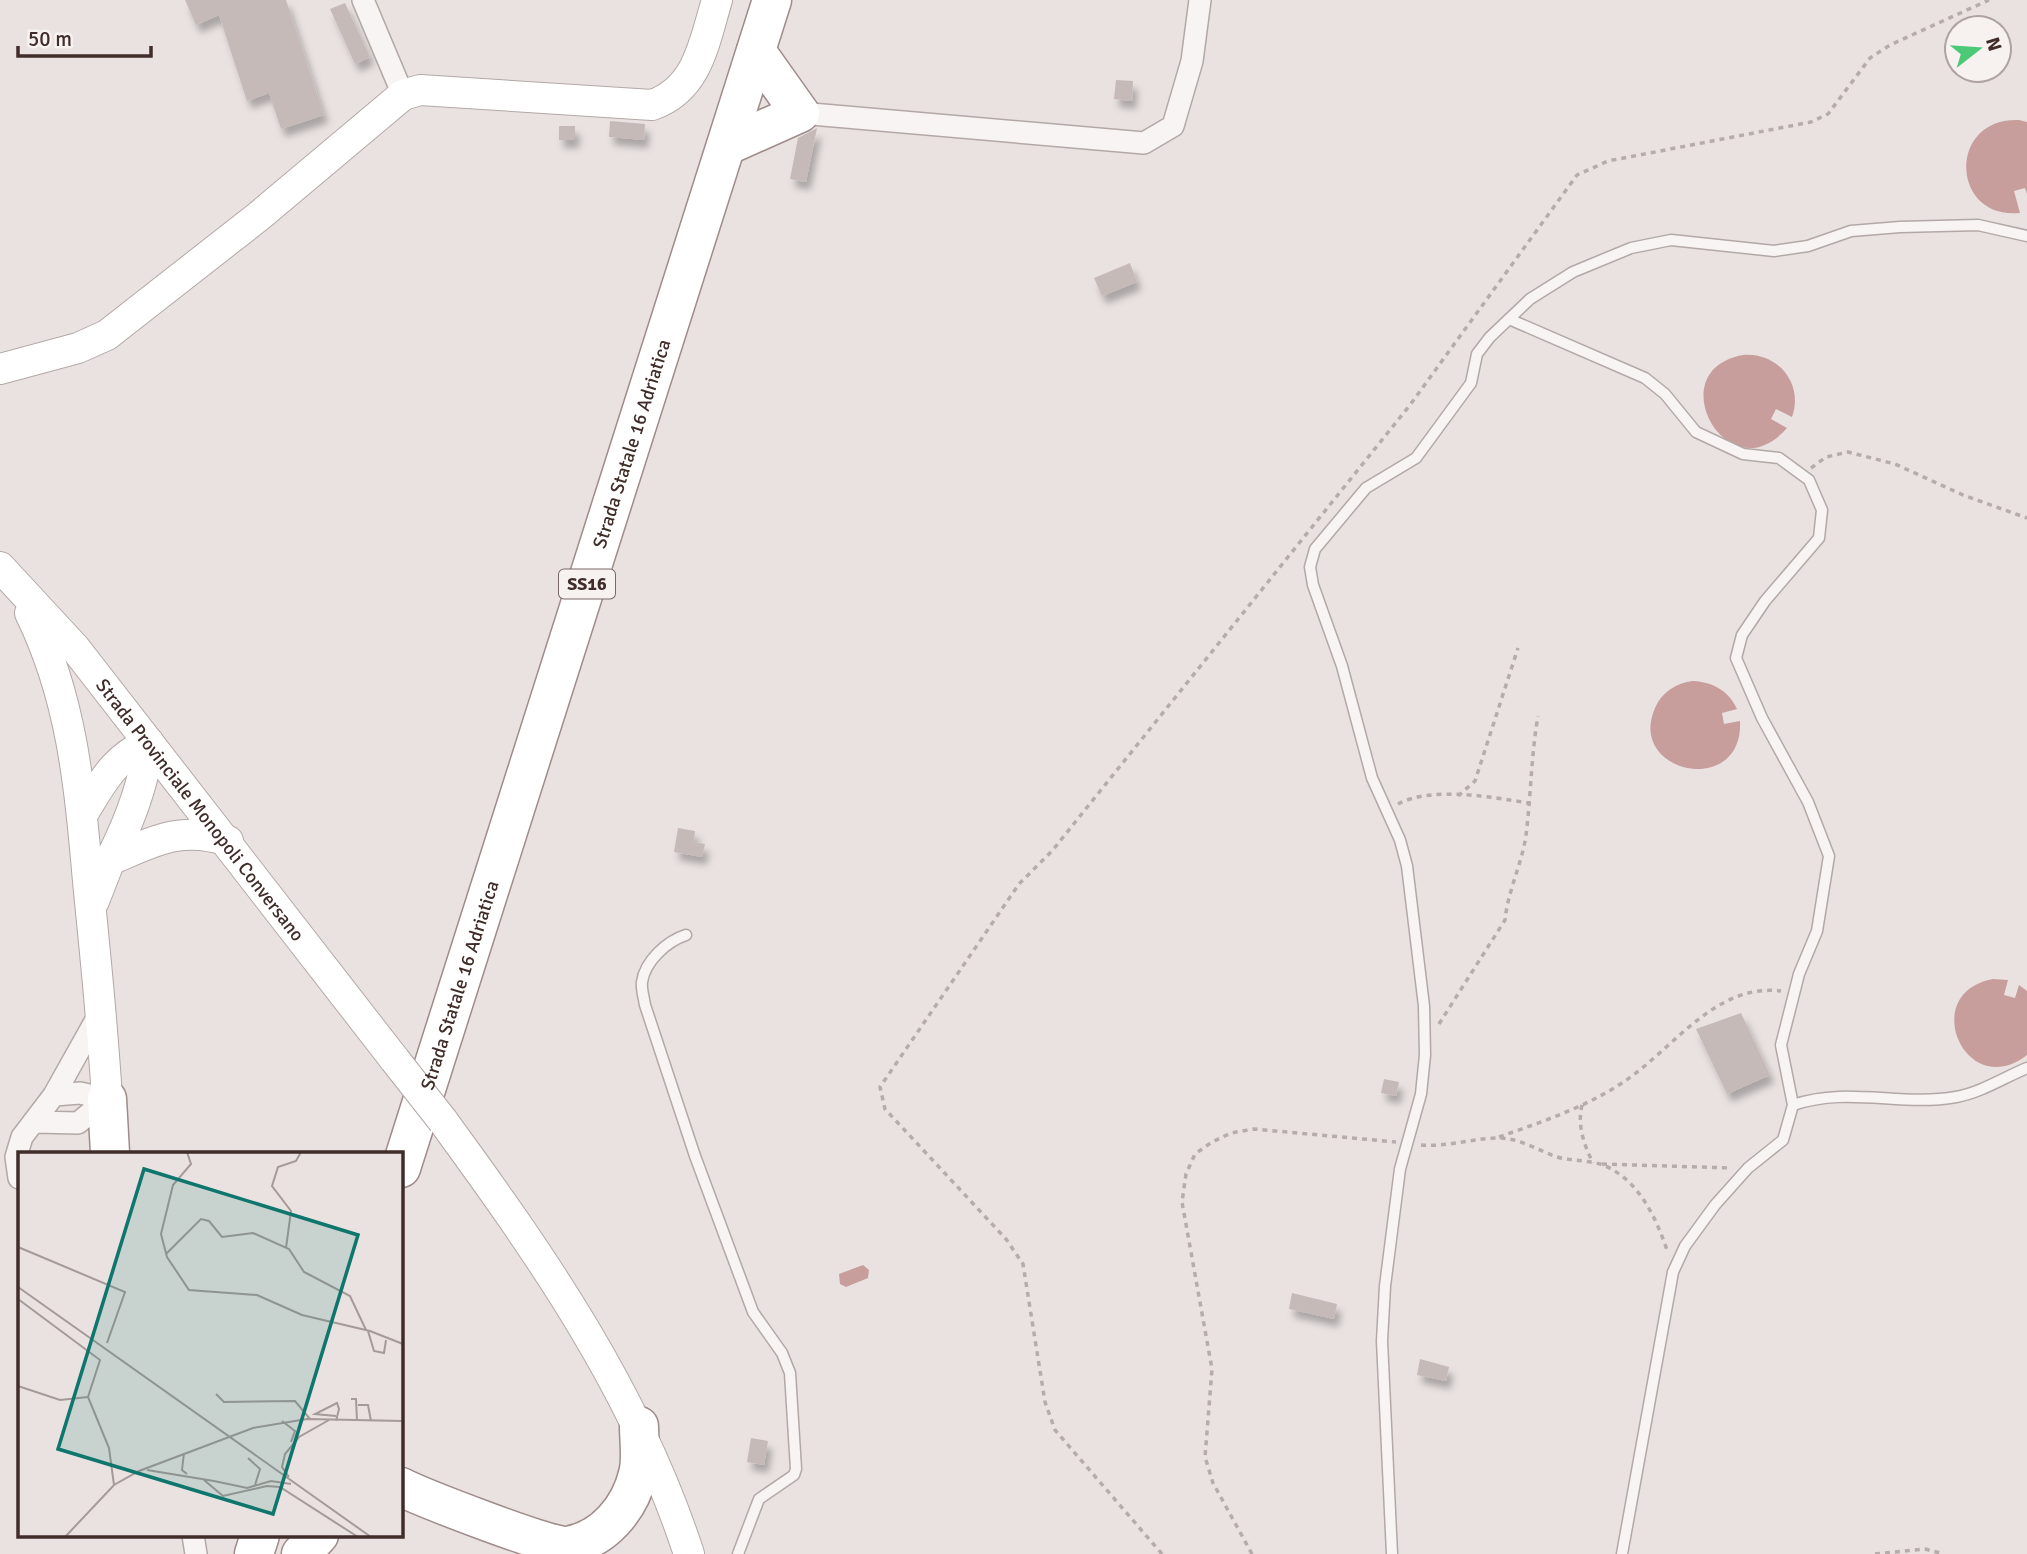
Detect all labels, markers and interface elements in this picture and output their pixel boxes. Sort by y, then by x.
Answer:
scale bar [18,14,150,58]
north arrow [1943,14,2013,84]
text: 50 m [28,26,72,52]
text: N [1980,34,2007,54]
street label: Strada Statale 16 Adriatica [588,336,677,552]
road number: SS16 [559,570,615,598]
street label: Strada Provinciale Monopoli Conversano [90,674,309,946]
street label: Strada Statale 16 Adriatica [416,878,505,1093]
inset map [18,1152,402,1536]

